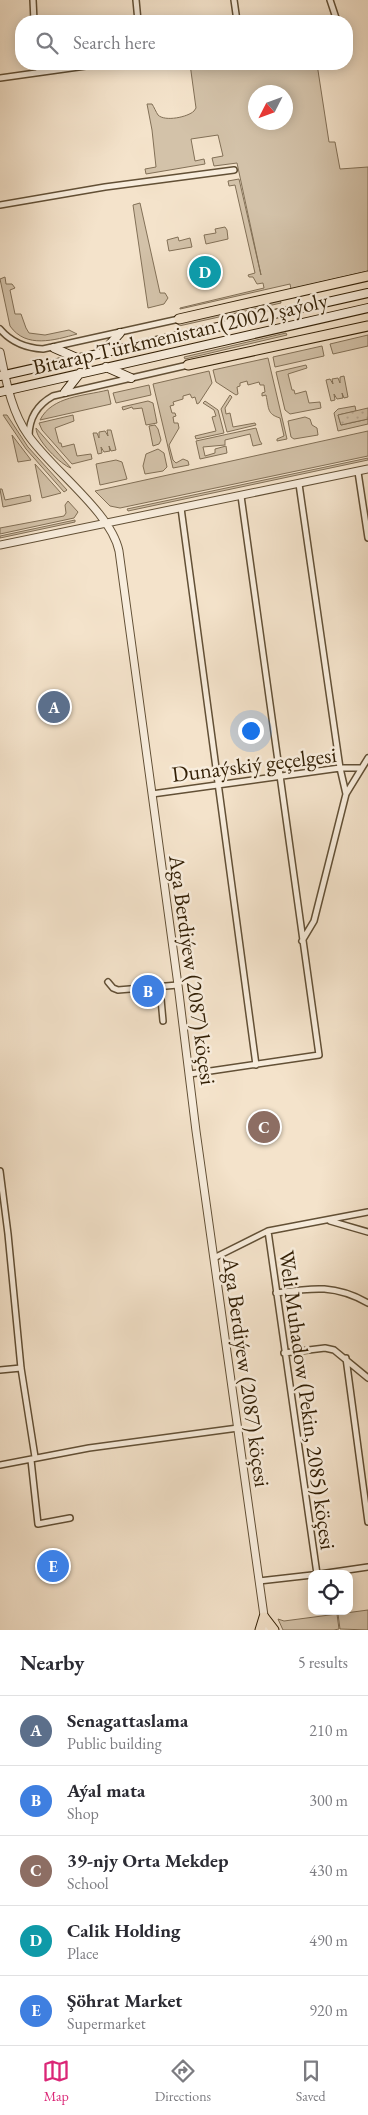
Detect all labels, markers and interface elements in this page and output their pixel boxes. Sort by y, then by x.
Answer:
search box [15,15,353,70]
icon: search [33,29,61,57]
text: Search here [73,30,155,55]
north arrow [248,85,293,130]
pin: D [189,253,221,291]
street label: Bitarap Türkmenistan (2002) şaýoly [30,285,331,382]
pin: A [38,688,70,726]
your location [238,718,264,744]
street label: Dunaýskiý geçelgesi [170,740,338,789]
street label: Aga Berdiýew (2087) köçesi [162,852,223,1087]
pin: B [132,972,164,1010]
pin: C [248,1108,280,1146]
street label: Weli Muhadow (Pekin, 2085) köçesi [272,1249,343,1552]
street label: Aga Berdiýew (2087) köçesi [216,1254,277,1489]
pin: E [37,1547,69,1585]
map controls [308,1570,353,1615]
button: locate [308,1570,353,1615]
text: Nearby [20,1649,84,1676]
text: 5 results [298,1652,348,1673]
text: Senagattaslama [67,1708,188,1733]
text: A [30,1720,42,1741]
text: 210 m [309,1720,348,1741]
text: Public building [67,1733,162,1754]
text: Aýal mata [67,1778,145,1803]
text: B [31,1790,41,1811]
text: 300 m [309,1790,348,1811]
text: Shop [67,1803,99,1824]
text: 39-njy Orta Mekdep [67,1848,228,1873]
text: C [30,1860,42,1881]
text: 430 m [309,1860,348,1881]
text: School [67,1873,109,1894]
text: Calik Holding [67,1918,180,1943]
text: D [30,1930,42,1951]
text: 490 m [309,1930,348,1951]
text: Place [67,1943,99,1964]
text: Şöhrat Market [67,1988,182,2013]
text: E [31,2000,41,2021]
text: 920 m [309,2000,348,2021]
text: Supermarket [67,2013,146,2034]
tab: Map [42,2057,70,2105]
tab: Directions [155,2057,211,2105]
tab: Saved [296,2057,326,2105]

